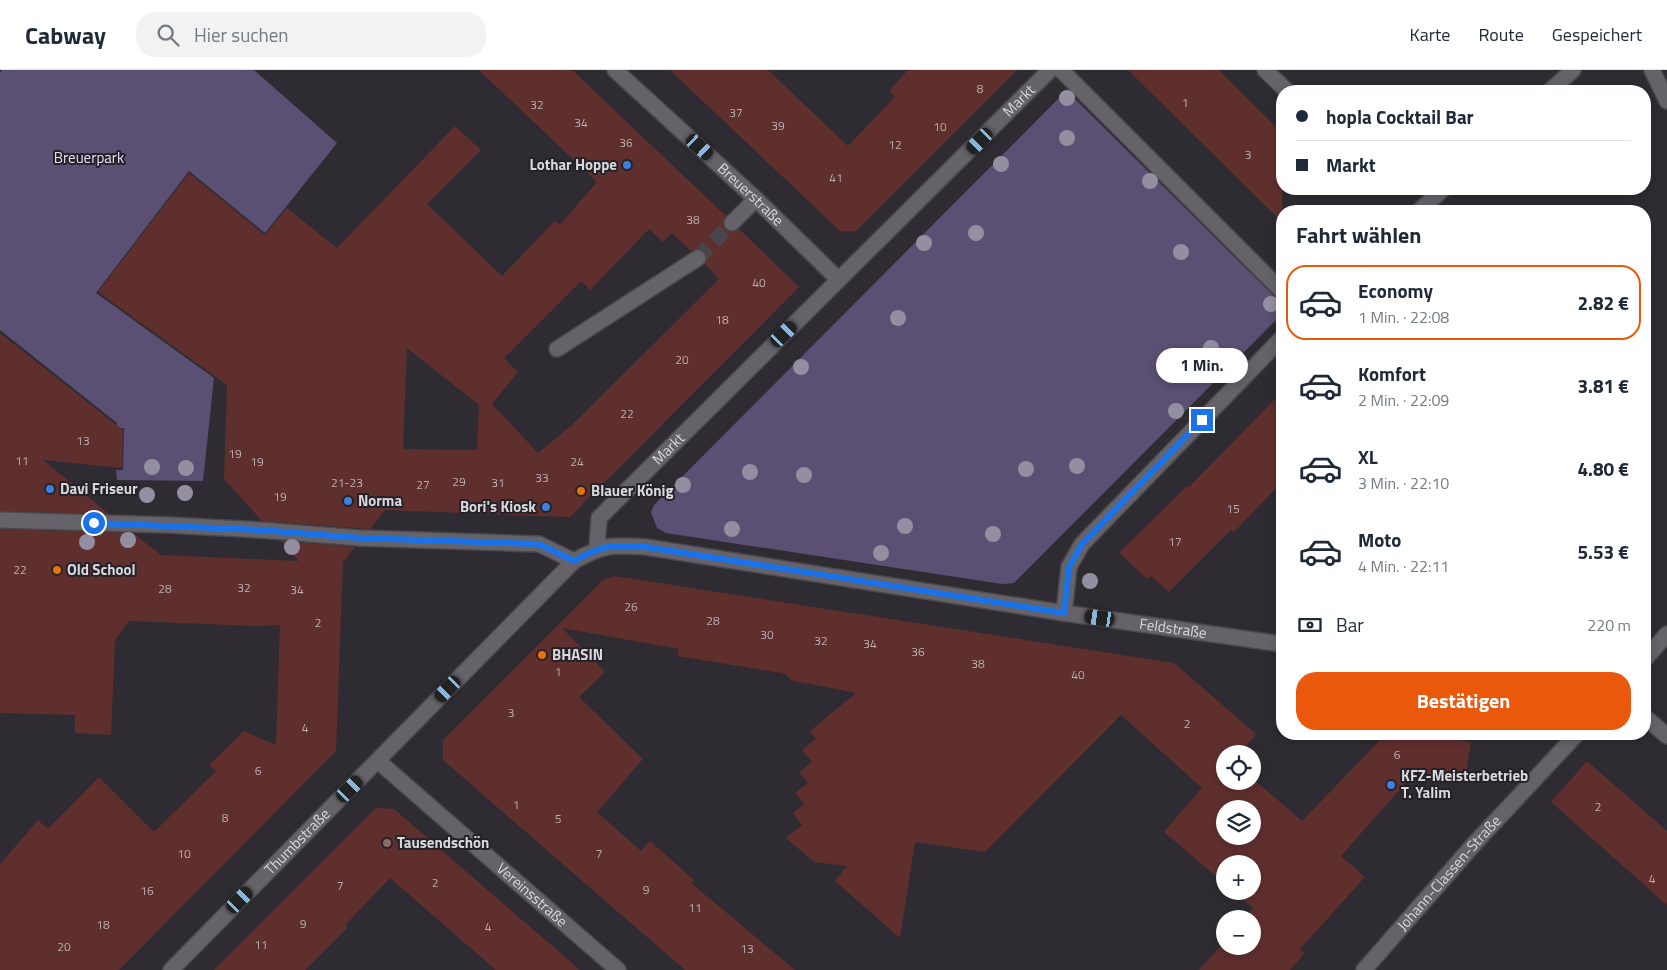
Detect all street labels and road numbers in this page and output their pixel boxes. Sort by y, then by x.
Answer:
street label: Markt [997,78,1041,122]
street label: Breuerstraße [712,157,789,231]
street label: Markt [647,427,690,470]
street label: Feldstraße [1138,612,1208,644]
street label: Thumbstraße [259,803,335,880]
street label: Johann-Classen-Straße [1391,810,1506,936]
street label: Vereinsstraße [491,857,573,932]

